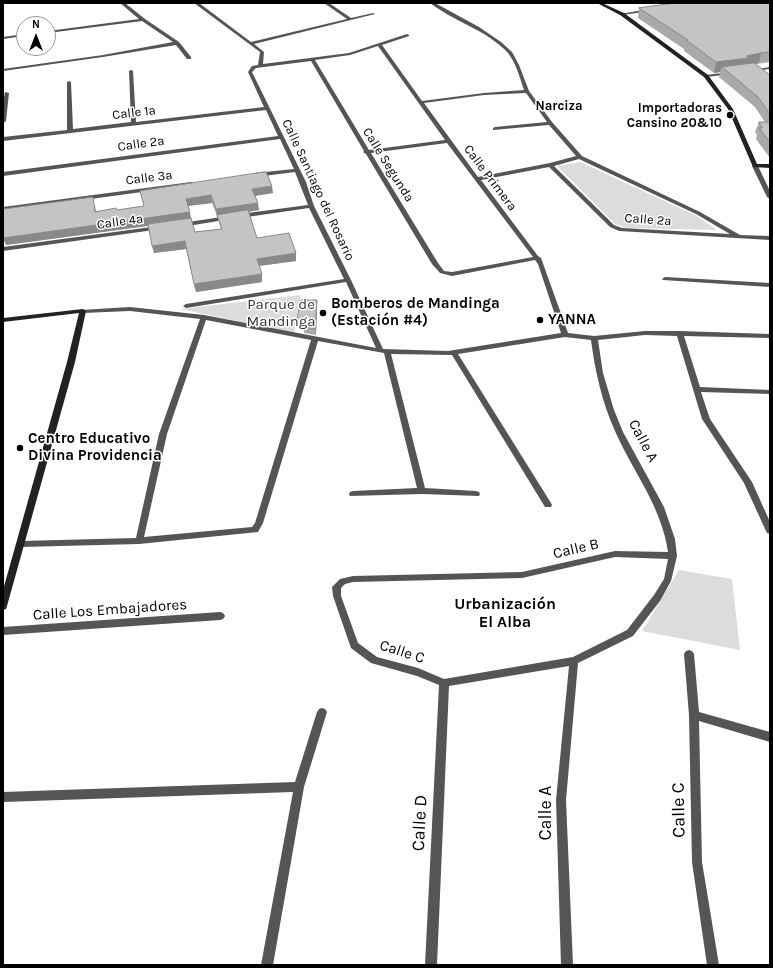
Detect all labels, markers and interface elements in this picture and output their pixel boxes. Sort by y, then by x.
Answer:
north arrow [16,16,56,56]
text: N [32,18,40,31]
district label: Narciza [535,98,583,114]
place label: Importadoras Cansino 20&10 [627,100,722,131]
street label: Calle 1a [111,103,157,123]
marker: Importadoras Cansino 20&10 [725,110,735,120]
street label: Calle Santiago del Rosario [278,117,358,263]
street label: Calle Segunda [359,125,417,205]
street label: Calle 2a [117,133,165,155]
street label: Calle Primera [460,142,520,214]
street label: Calle 3a [125,167,173,189]
street label: Calle 4a [96,211,144,233]
street label: Calle 2ª [624,211,672,229]
place label: Bomberos de Mandinga (Estación #4) [331,295,500,330]
park label: Parque de Mandinga [246,296,316,331]
marker: Bomberos de Mandinga (Estación #4) [318,308,328,318]
place label: YANNA [548,311,596,329]
marker: YANNA [535,315,545,325]
street label: Calle A [624,417,662,465]
place label: Centro Educativo Divina Providencia [28,430,162,465]
marker: Centro Educativo Divina Providencia [15,443,25,453]
street label: Calle B [551,535,601,563]
district label: Urbanización El Alba [454,594,556,632]
street label: Calle Los Embajadores [32,596,188,624]
street label: Calle C [377,636,427,668]
street label: Calle C [668,782,690,838]
street label: Calle A [535,786,557,840]
street label: Calle D [408,794,432,852]

